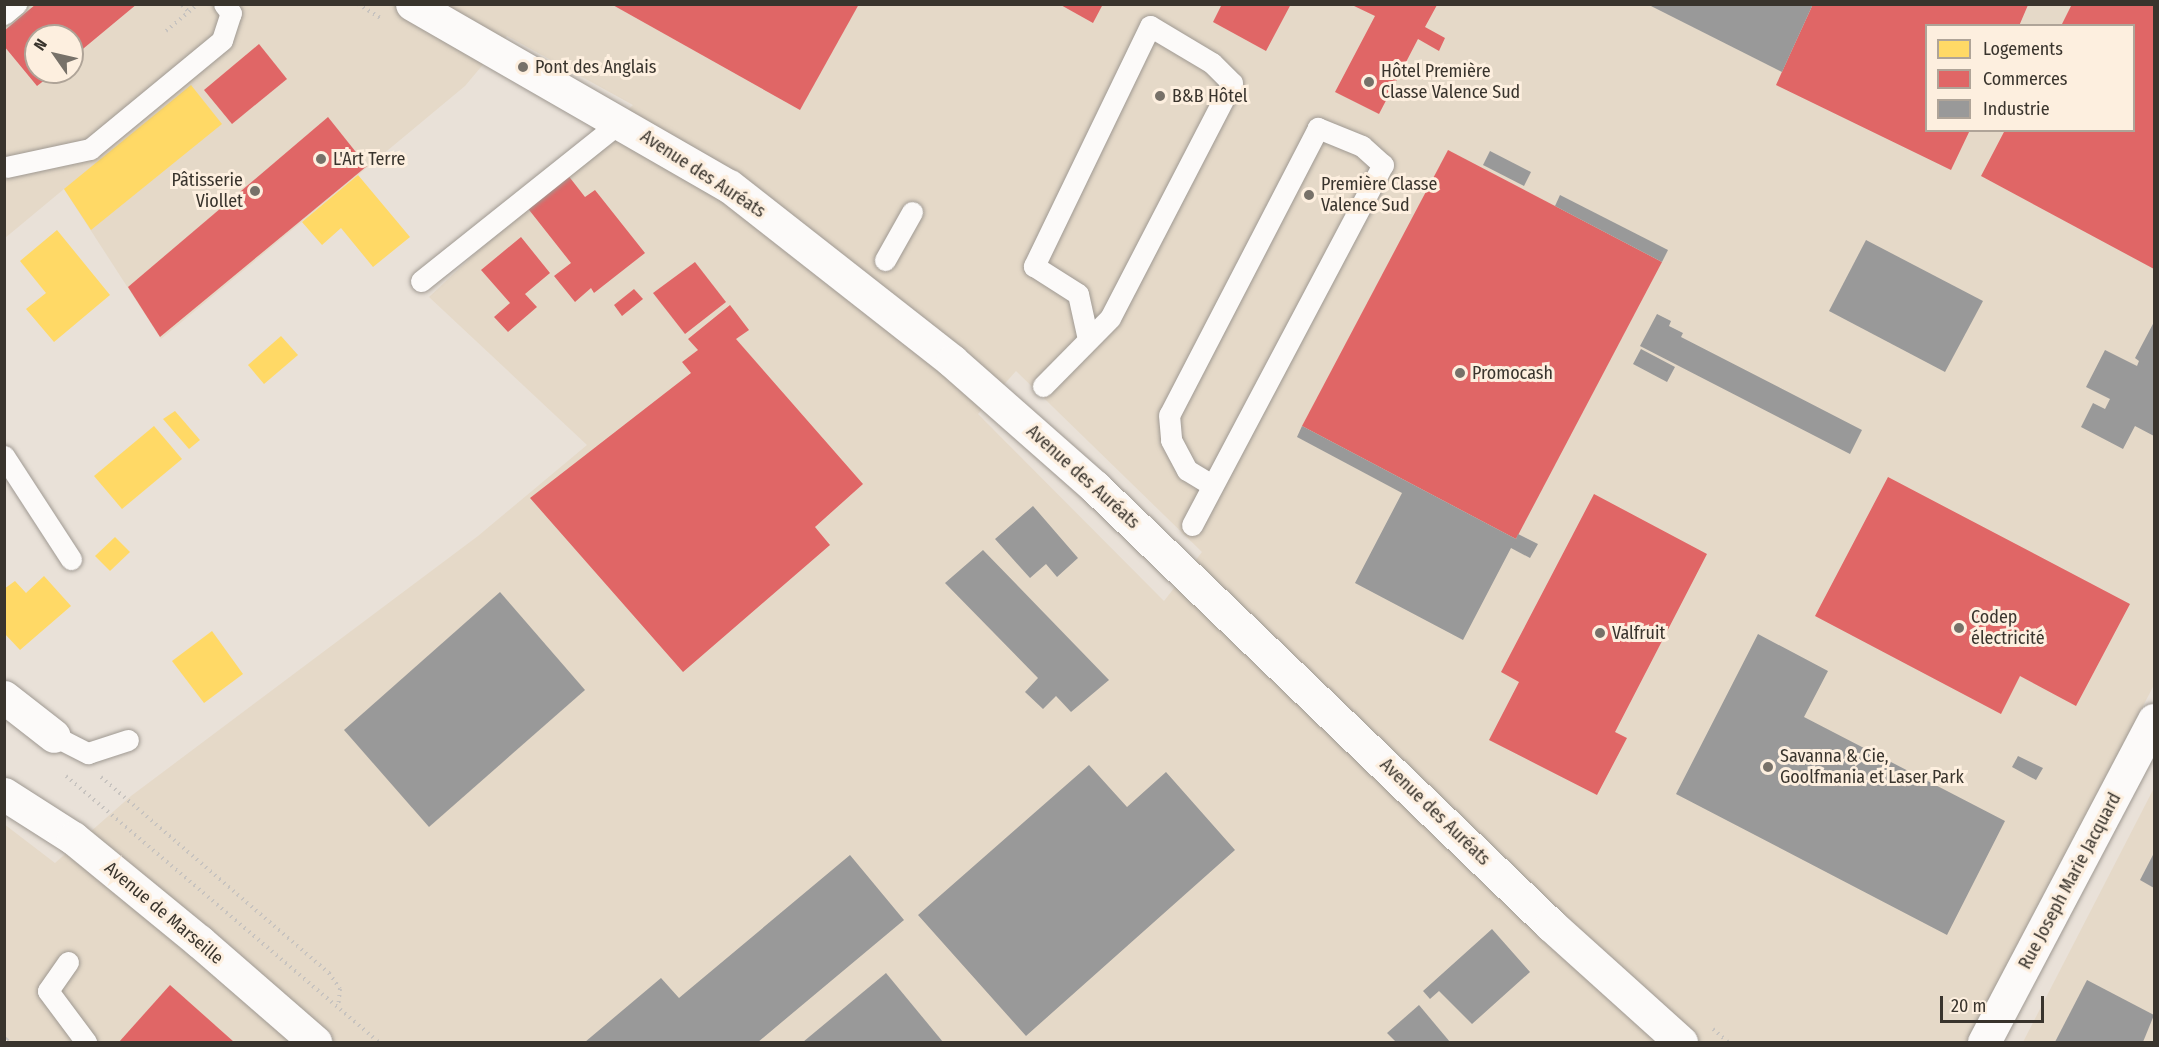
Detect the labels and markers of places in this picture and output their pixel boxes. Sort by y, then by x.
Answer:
place label: Pont des Anglais [535,56,657,78]
marker: Pont des Anglais [516,60,530,74]
place label: Hôtel Première Classe Valence Sud [1381,61,1520,104]
marker: Hôtel Première Classe Valence Sud [1362,75,1376,89]
place label: B&B Hôtel [1172,85,1248,107]
marker: B&B Hôtel [1153,89,1167,103]
place label: L'Art Terre [333,148,405,170]
marker: L'Art Terre [314,152,328,166]
place label: Pâtisserie Viollet [171,170,243,213]
place label: Première Classe Valence Sud [1321,174,1437,216]
marker: Pâtisserie Viollet [248,184,262,198]
marker: Première Classe Valence Sud [1302,188,1316,202]
place label: Promocash [1472,362,1553,384]
marker: Promocash [1453,366,1467,380]
place label: Codep électricité [1971,607,2045,650]
marker: Codep électricité [1952,621,1966,635]
place label: Valfruit [1612,622,1665,644]
marker: Valfruit [1593,626,1607,640]
place label: Savanna & Cie, Goolfmania et Laser Park [1780,746,1964,789]
marker: Savanna & Cie, Goolfmania et Laser Park [1761,760,1775,774]

